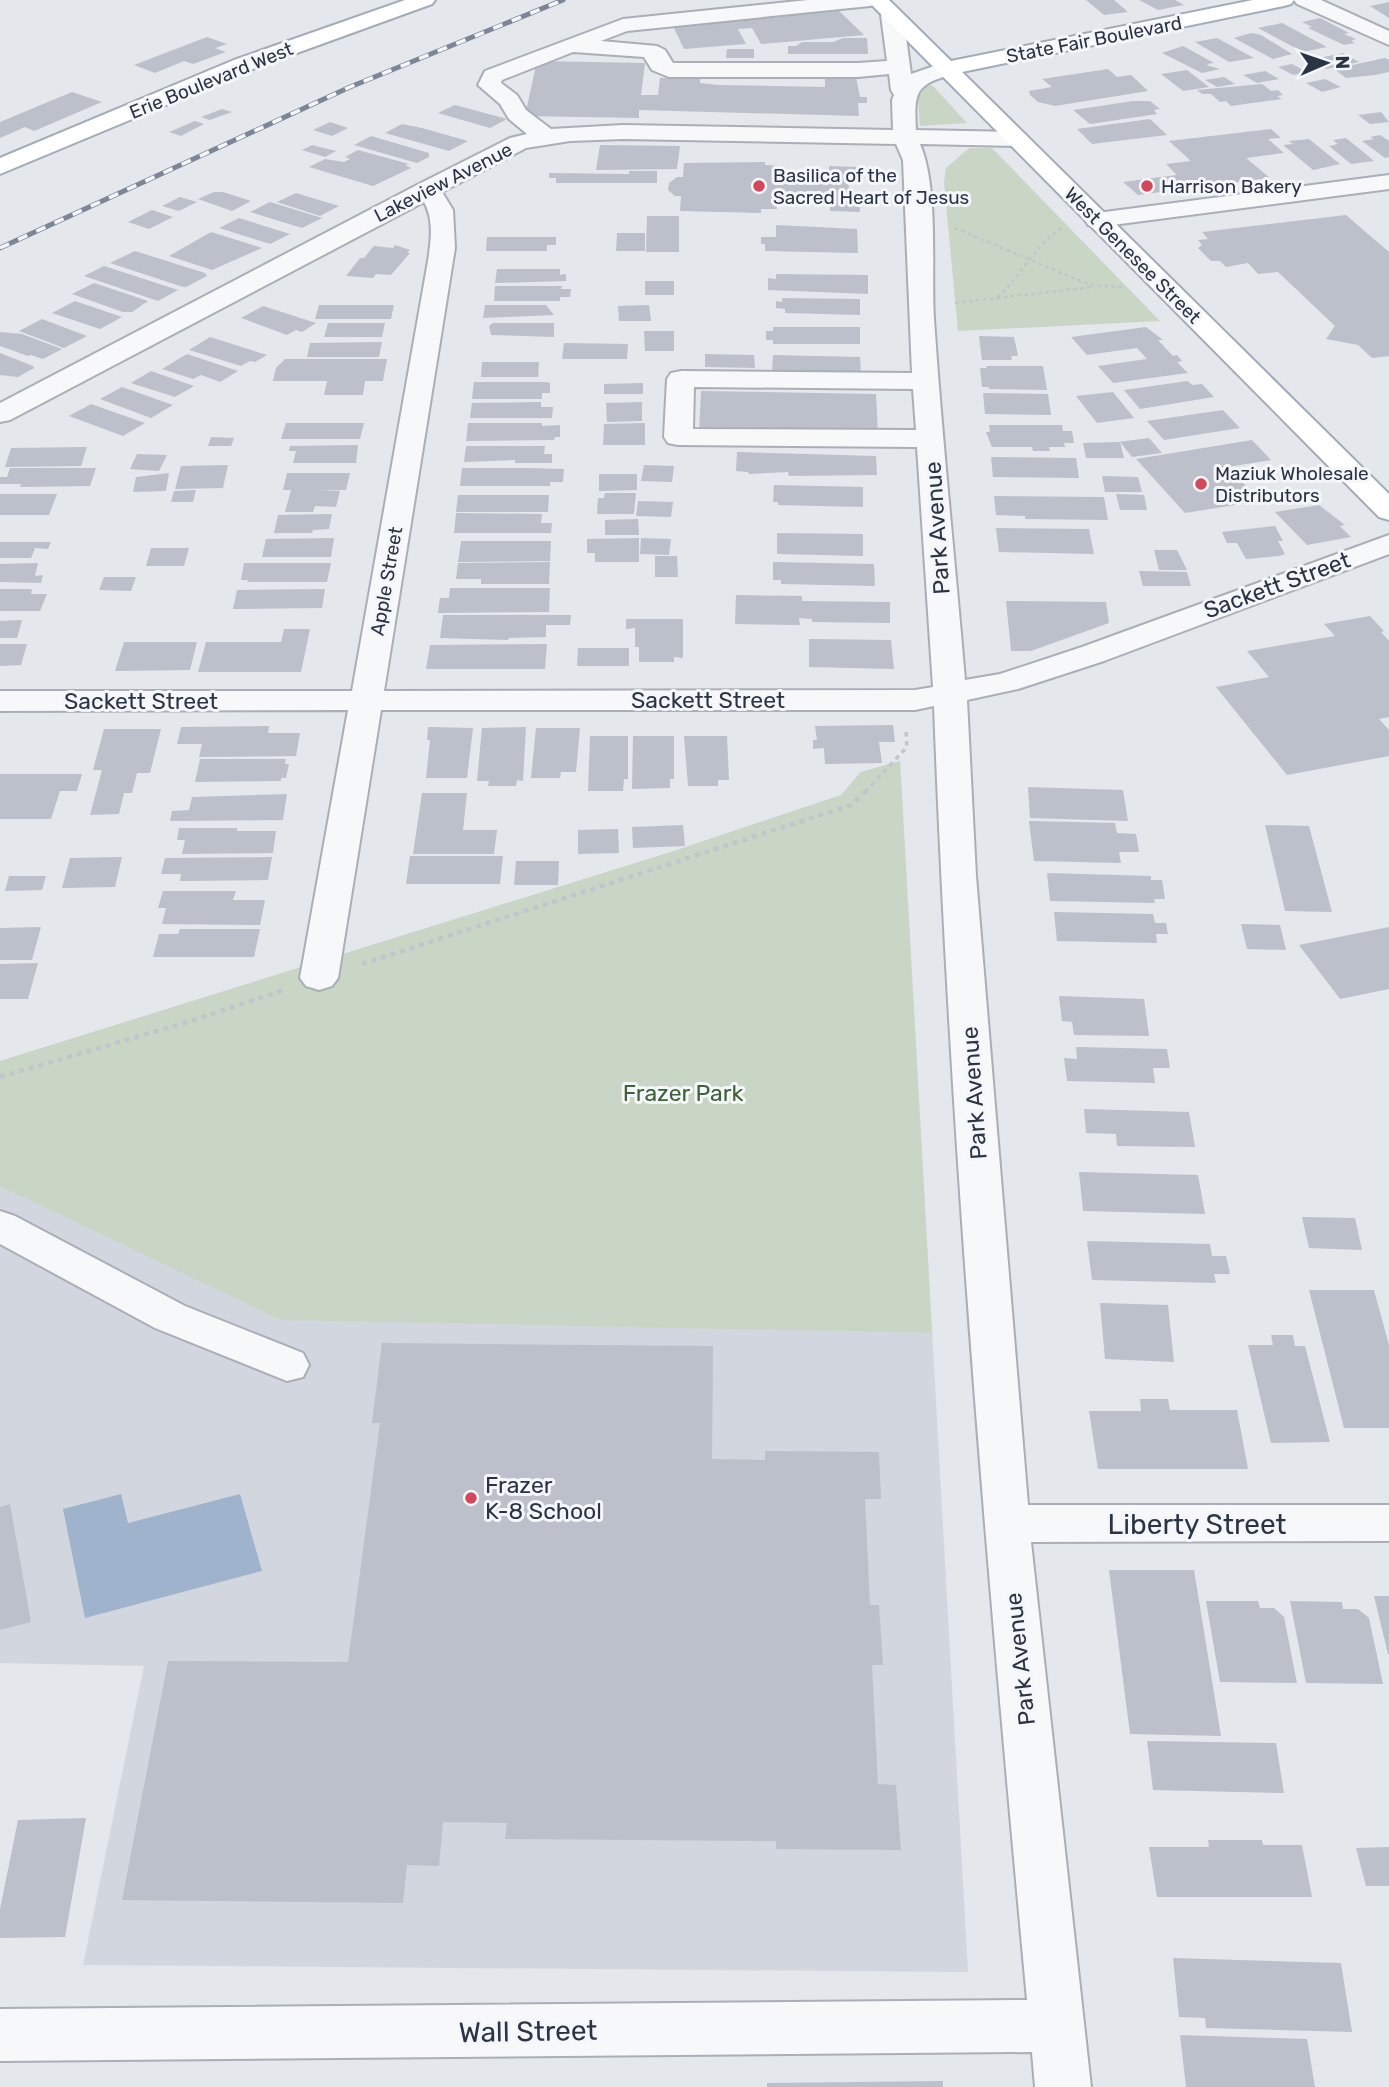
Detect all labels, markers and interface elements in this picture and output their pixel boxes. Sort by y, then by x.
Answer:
street label: State Fair Boulevard [1004,11,1184,68]
north arrow [1291,28,1361,98]
street label: Erie Boulevard West [126,37,297,124]
text: N [1331,55,1354,70]
street label: Lakeview Avenue [370,138,516,227]
place label: Basilica of the Sacred Heart of Jesus [773,164,969,209]
place label: Harrison Bakery [1161,175,1302,198]
marker: Basilica of the Sacred Heart of Jesus [751,178,767,194]
marker: Harrison Bakery [1139,178,1155,194]
street label: West Genesee Street [1060,182,1206,329]
street label: Park Avenue [918,461,956,595]
place label: Maziuk Wholesale Distributors [1215,462,1369,507]
marker: Maziuk Wholesale Distributors [1193,476,1209,492]
street label: Apple Street [366,524,407,637]
street label: Sackett Street [1200,546,1354,624]
street label: Sackett Street [631,686,785,714]
street label: Sackett Street [64,687,218,715]
street label: Park Avenue [955,1026,993,1160]
park label: Frazer Park [623,1079,743,1107]
place label: Frazer K-8 School [485,1471,602,1525]
marker: Frazer K-8 School [463,1490,479,1506]
street label: Liberty Street [1108,1508,1287,1541]
street label: Park Avenue [999,1591,1041,1727]
street label: Wall Street [458,2014,598,2049]

